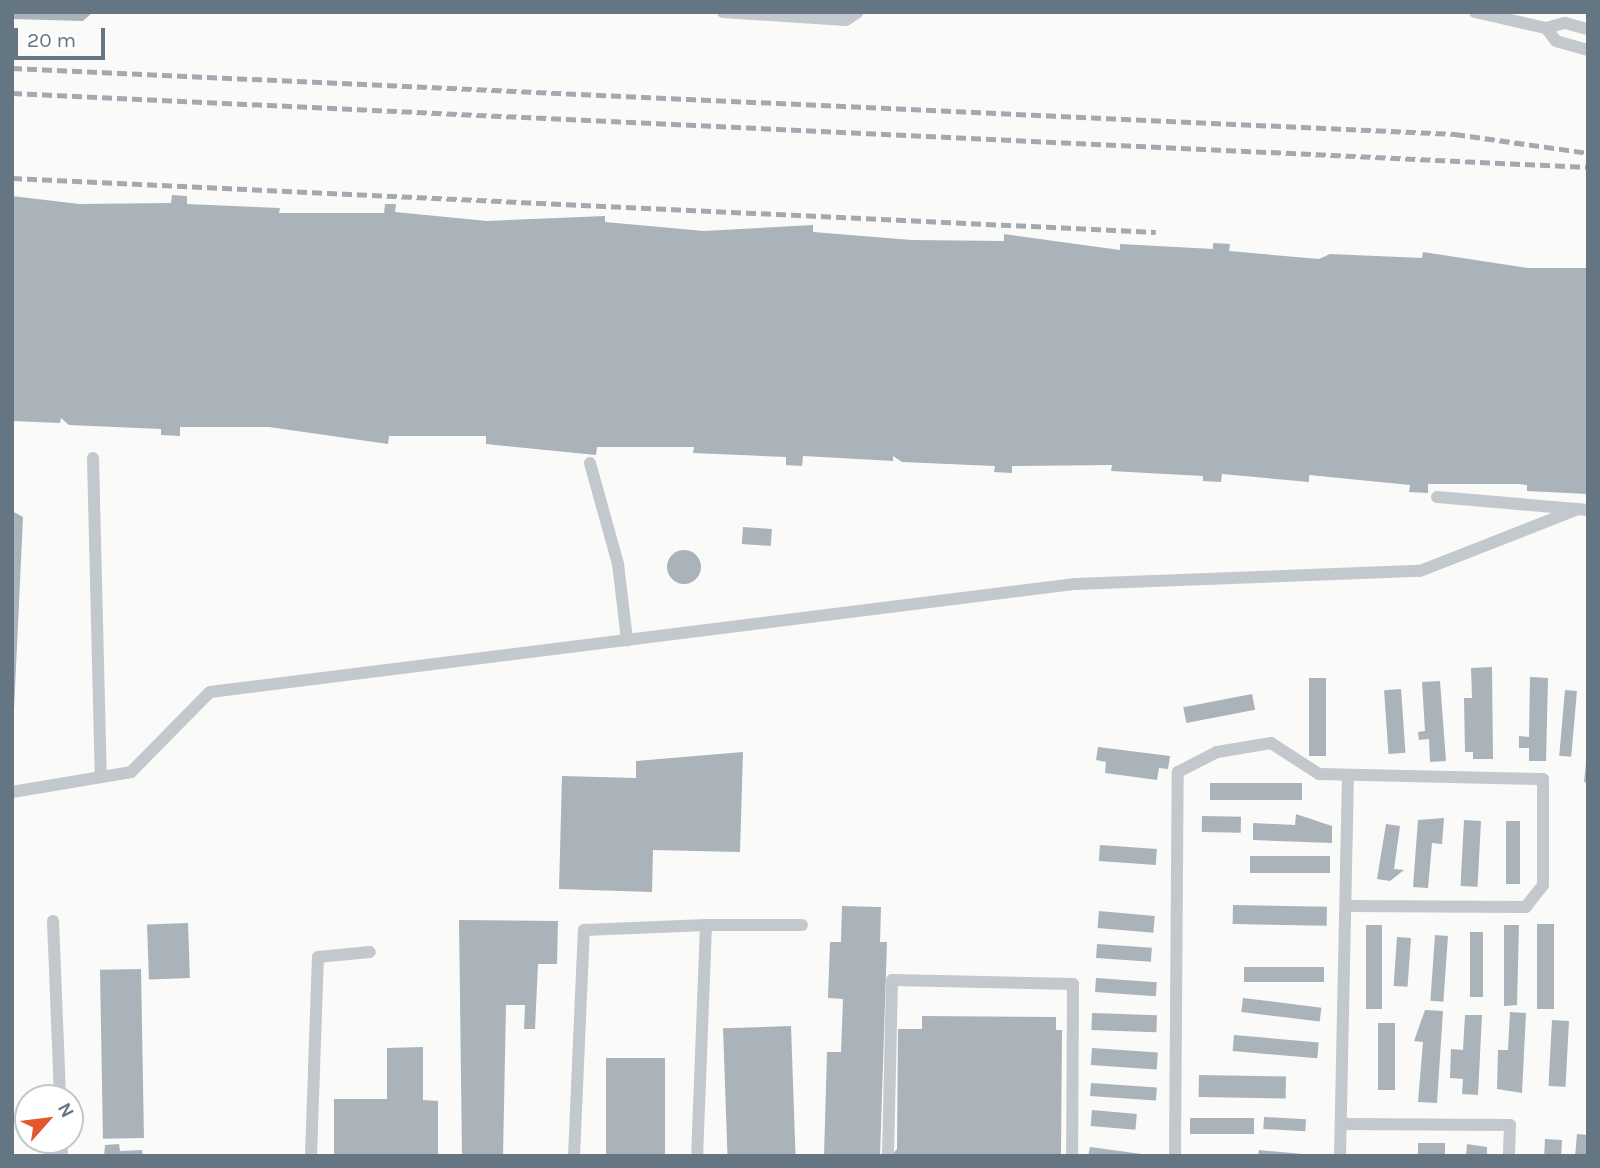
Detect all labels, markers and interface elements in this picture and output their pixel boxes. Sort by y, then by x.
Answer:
scale bar [18,14,108,58]
text: 20 m [27,28,76,52]
north arrow [14,1084,84,1154]
text: N [53,1099,79,1121]

